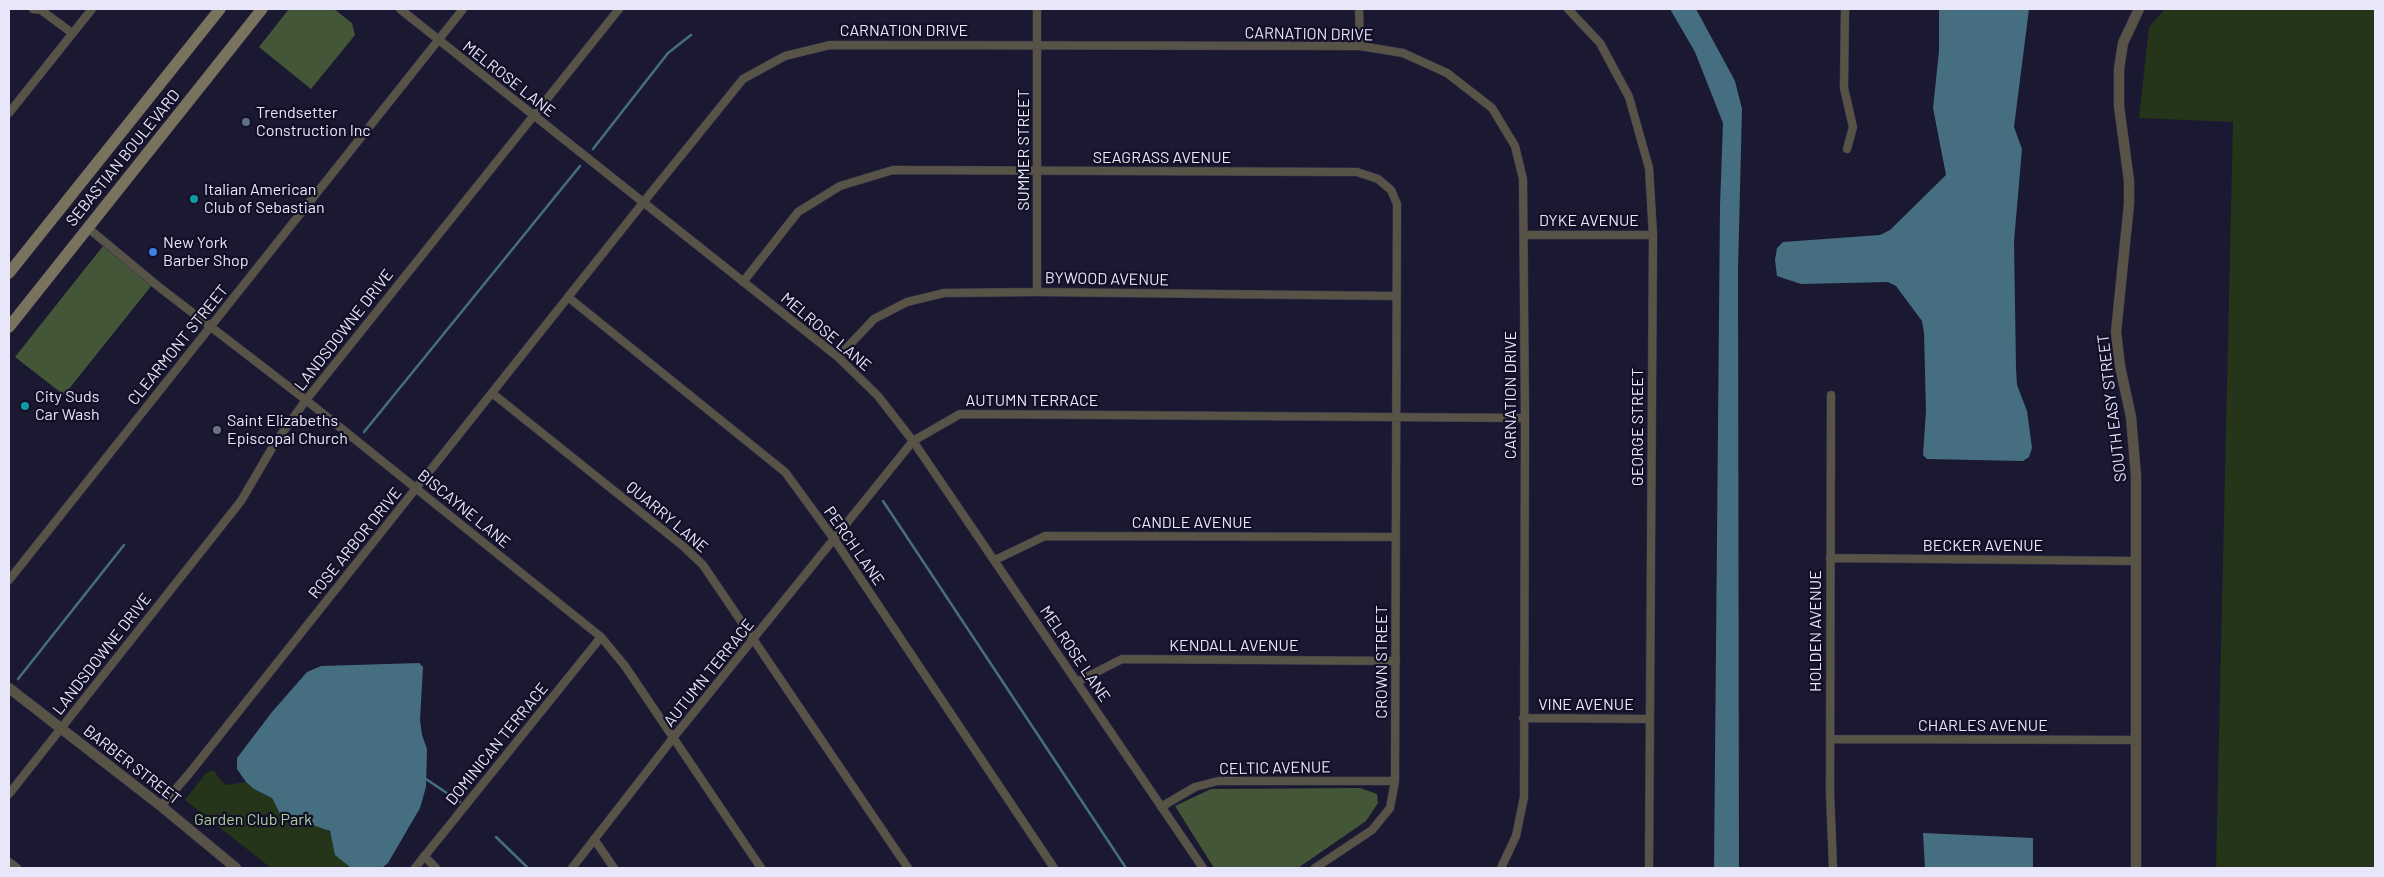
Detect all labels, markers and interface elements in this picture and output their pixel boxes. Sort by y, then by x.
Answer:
street label: CARNATION DRIVE [840,21,968,41]
street label: CARNATION DRIVE [1245,23,1373,45]
street label: MELROSE LANE [459,37,559,121]
street label: SEBASTIAN BOULEVARD [62,86,184,230]
street label: SUMMER STREET [1014,89,1034,211]
place label: Trendsetter Construction Inc [256,103,371,141]
marker: Trendsetter Construction Inc [240,116,252,128]
street label: SEAGRASS AVENUE [1093,148,1231,168]
place label: Italian American Club of Sebastian [204,180,325,218]
marker: Italian American Club of Sebastian [188,193,200,205]
street label: DYKE AVENUE [1539,211,1639,231]
place label: New York Barber Shop [163,233,249,271]
marker: New York Barber Shop [147,246,159,258]
street label: LANDSDOWNE DRIVE [291,265,397,395]
street label: BYWOOD AVENUE [1045,268,1169,290]
street label: CLEARMONT STREET [124,281,232,409]
street label: MELROSE LANE [777,289,875,375]
street label: CARNATION DRIVE [1501,331,1521,459]
street label: SOUTH EASY STREET [2093,333,2131,483]
street label: GEORGE STREET [1628,368,1648,486]
place label: City Suds Car Wash [35,387,100,425]
street label: AUTUMN TERRACE [966,391,1098,411]
marker: City Suds Car Wash [19,400,31,412]
place label: Saint Elizabeths Episcopal Church [227,411,348,449]
marker: Saint Elizabeths Episcopal Church [211,424,223,436]
street label: BISCAYNE LANE [414,466,514,552]
street label: QUARRY LANE [622,477,712,557]
street label: ROSE ARBOR DRIVE [304,484,406,602]
street label: PERCH LANE [820,503,888,589]
street label: CANDLE AVENUE [1132,513,1252,533]
street label: BECKER AVENUE [1923,536,2043,556]
street label: HOLDEN AVENUE [1806,570,1826,692]
street label: LANDSDOWNE DRIVE [49,589,155,719]
street label: MELROSE LANE [1036,602,1114,706]
street label: CROWN STREET [1372,605,1392,719]
street label: AUTUMN TERRACE [660,615,758,731]
street label: KENDALL AVENUE [1169,636,1299,656]
street label: DOMINICAN TERRACE [442,679,552,809]
street label: VINE AVENUE [1538,695,1634,715]
street label: CHARLES AVENUE [1918,716,2048,736]
street label: BARBER STREET [80,721,184,809]
street label: CELTIC AVENUE [1219,757,1331,779]
park label: Garden Club Park [194,810,312,830]

